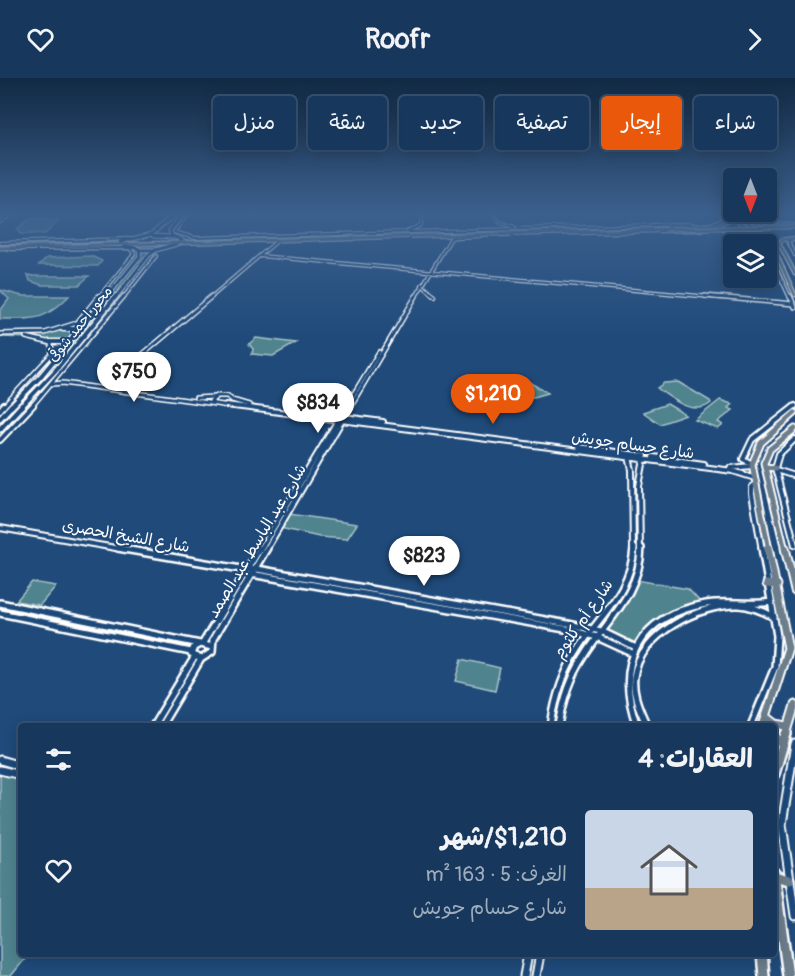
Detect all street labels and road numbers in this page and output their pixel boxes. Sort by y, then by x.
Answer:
street label: محور احمد شوقى [44,283,116,365]
street label: شارع حسام جويش [570,426,696,465]
street label: شارع عبد الباسط عبد الصمد [203,460,312,622]
street label: شارع الشيخ الحصرى [60,515,191,558]
street label: شارع أم كلثوم [548,576,619,664]

